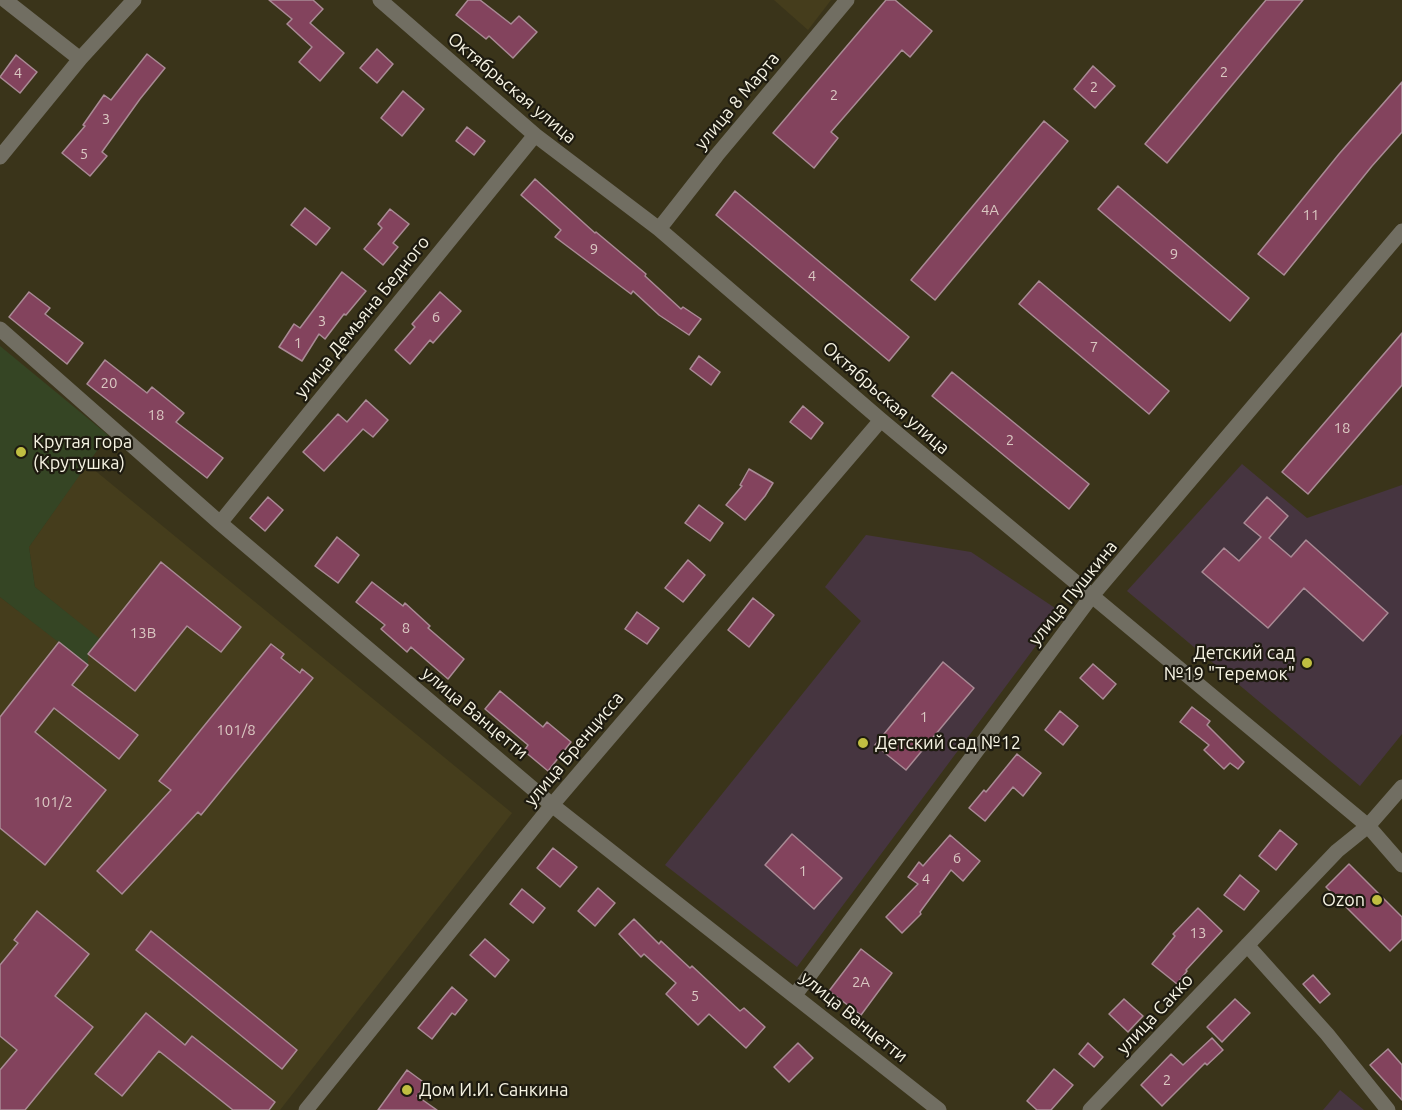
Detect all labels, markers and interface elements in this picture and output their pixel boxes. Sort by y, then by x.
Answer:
street label: Октябрьская улица [443,28,581,148]
street label: улица 8 Марта [690,48,784,154]
house number: 2 [1220,63,1228,81]
house number: 4 [14,64,22,82]
house number: 2 [1090,78,1098,96]
house number: 2 [830,86,838,104]
house number: 3 [102,110,110,128]
house number: 5 [80,145,88,163]
house number: 4А [981,201,999,219]
house number: 11 [1303,206,1319,224]
street label: улица Демьяна Бедного [290,232,434,402]
house number: 9 [590,240,598,258]
house number: 9 [1170,245,1178,263]
house number: 4 [808,267,816,285]
house number: 6 [432,308,440,326]
house number: 3 [318,312,326,330]
house number: 1 [294,334,302,352]
street label: Октябрьская улица [818,337,954,459]
house number: 7 [1090,338,1098,356]
house number: 20 [101,374,117,392]
house number: 18 [148,406,164,424]
house number: 18 [1334,419,1350,437]
place label: Крутая гора (Крутушка) [33,431,132,474]
house number: 2 [1006,431,1014,449]
marker: Крутая гора (Крутушка) [14,445,28,459]
street label: улица Пушкина [1024,536,1122,650]
house number: 8 [402,619,410,637]
house number: 13В [130,624,156,642]
place label: Детский сад №19 "Теремок" [1164,642,1295,684]
marker: Детский сад №19 "Теремок" [1300,656,1314,670]
street label: улица Ванцетти [418,662,532,764]
street label: улица Бренцисса [520,687,628,811]
house number: 1 [920,708,928,726]
house number: 101/8 [216,721,256,739]
place label: Детский сад №12 [875,732,1021,754]
marker: Детский сад №12 [856,736,870,750]
house number: 101/2 [33,793,73,811]
house number: 6 [953,849,961,867]
house number: 1 [799,862,807,880]
house number: 4 [922,870,930,888]
place label: Ozon [1322,889,1365,911]
marker: Ozon [1370,893,1384,907]
house number: 13 [1190,924,1206,942]
street label: улица Ванцетти [796,967,912,1067]
street label: улица Сакко [1112,969,1198,1059]
house number: 2А [852,973,870,991]
house number: 5 [691,987,699,1005]
house number: 2 [1163,1071,1171,1089]
place label: Дом И.И. Санкина [419,1079,568,1101]
marker: Дом И.И. Санкина [400,1083,414,1097]

